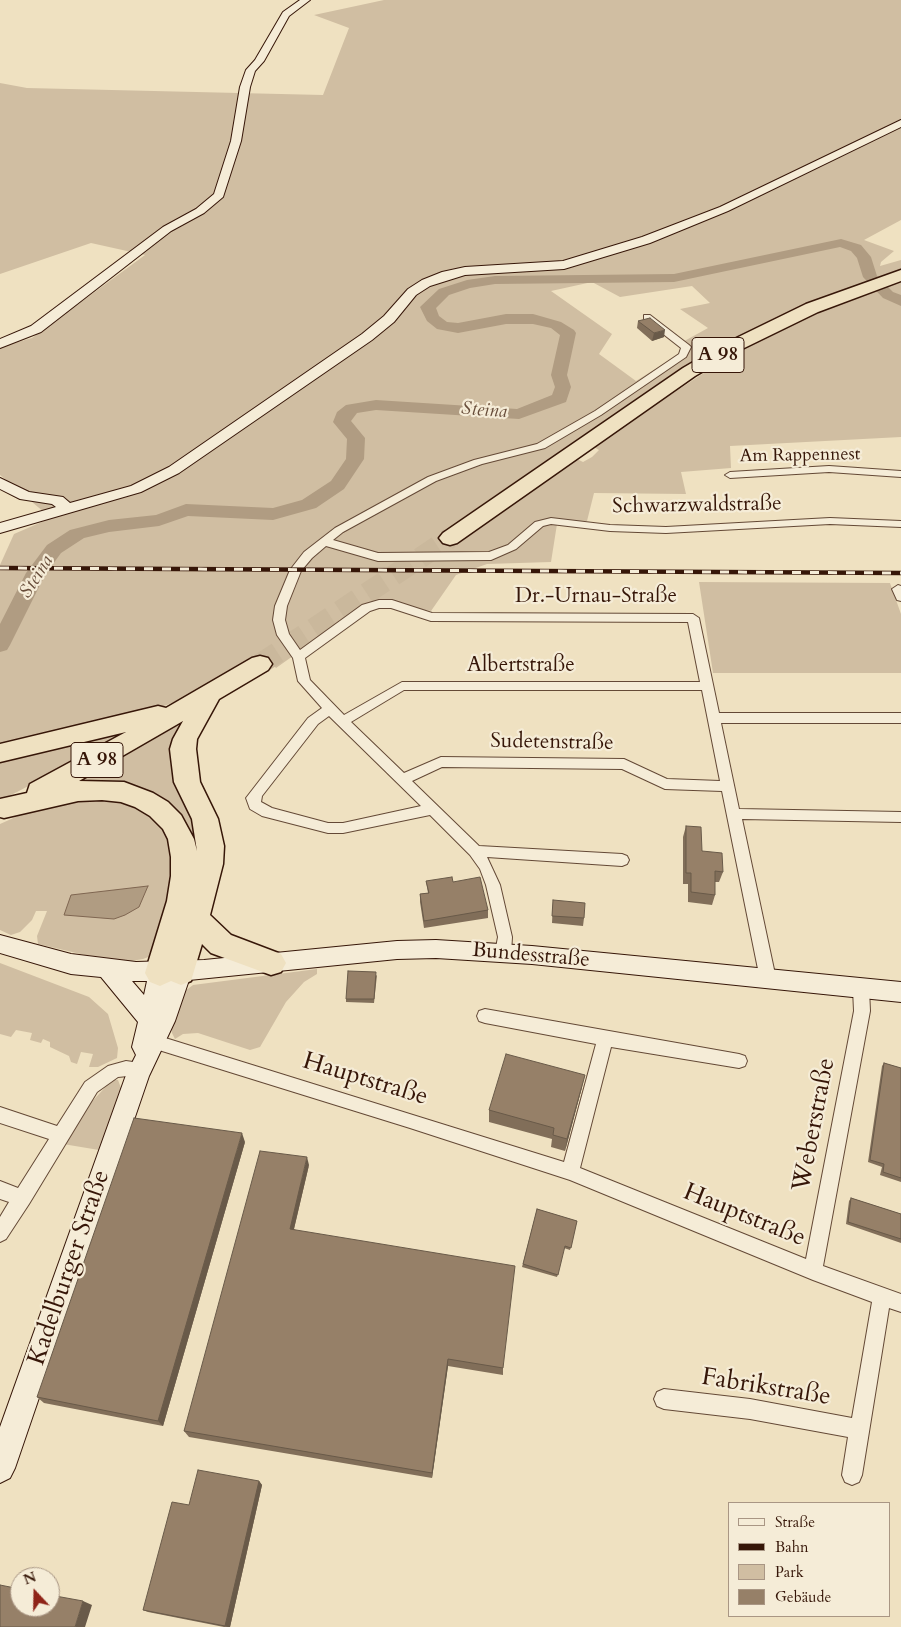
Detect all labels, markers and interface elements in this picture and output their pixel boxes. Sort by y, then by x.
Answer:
road number: A 98 [692,338,744,372]
water label: Steina [460,398,508,424]
street label: Am Rappennest [739,444,861,468]
street label: Schwarzwaldstraße [612,492,782,520]
water label: Steina [15,551,59,603]
street label: Dr.-Urnau-Straße [515,584,677,610]
street label: Albertstraße [467,653,575,679]
street label: Sudetenstraße [490,729,614,757]
road number: A 98 [71,742,123,778]
street label: Bundesstraße [471,938,591,974]
street label: Hauptstraße [299,1047,431,1113]
street label: Weberstraße [787,1056,843,1194]
street label: Kadelburger Straße [23,1166,117,1370]
street label: Hauptstraße [679,1178,809,1254]
street label: Fabrikstraße [699,1363,833,1413]
legend [728,1502,891,1617]
text: Straße [775,1512,815,1532]
text: Bahn [775,1537,808,1557]
text: Park [775,1562,804,1582]
north arrow [10,1567,60,1617]
text: N [21,1567,39,1590]
text: Gebäude [775,1587,831,1607]

